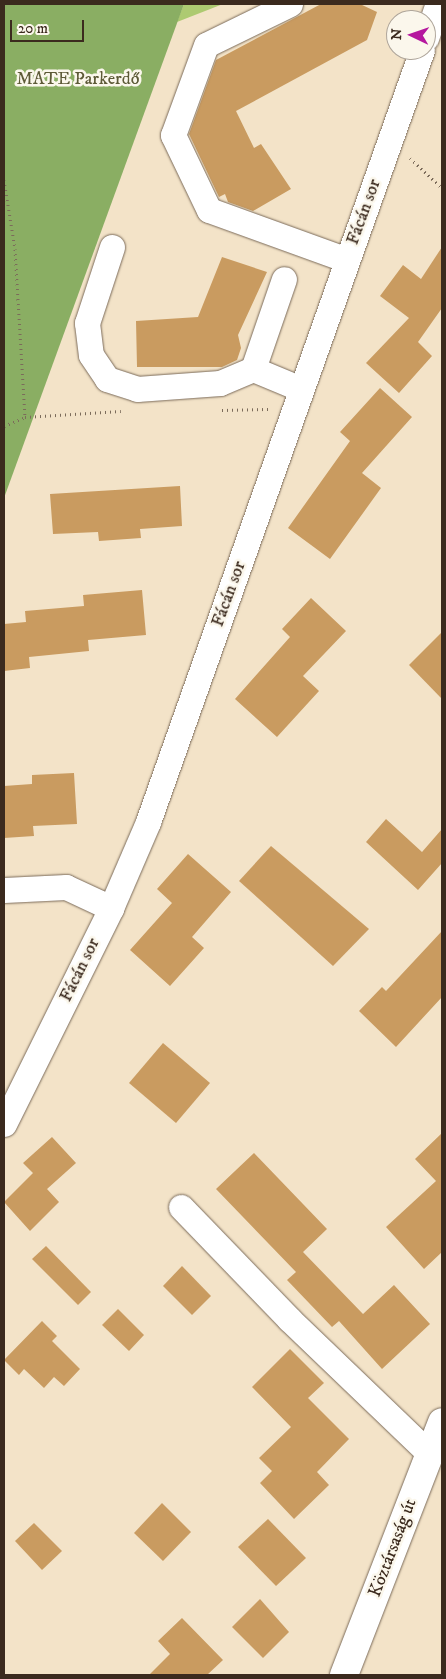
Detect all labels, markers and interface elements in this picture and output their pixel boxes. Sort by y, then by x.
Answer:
scale bar [12,10,86,42]
north arrow [386,10,436,60]
text: 20 m [18,19,48,38]
text: N [388,28,406,40]
park label: MATE Parkerdő [17,68,139,90]
street label: Fácán sor [342,176,386,248]
street label: Fácán sor [207,558,251,630]
street label: Fácán sor [55,935,105,1005]
street label: Köztársaság út [364,1496,422,1600]

